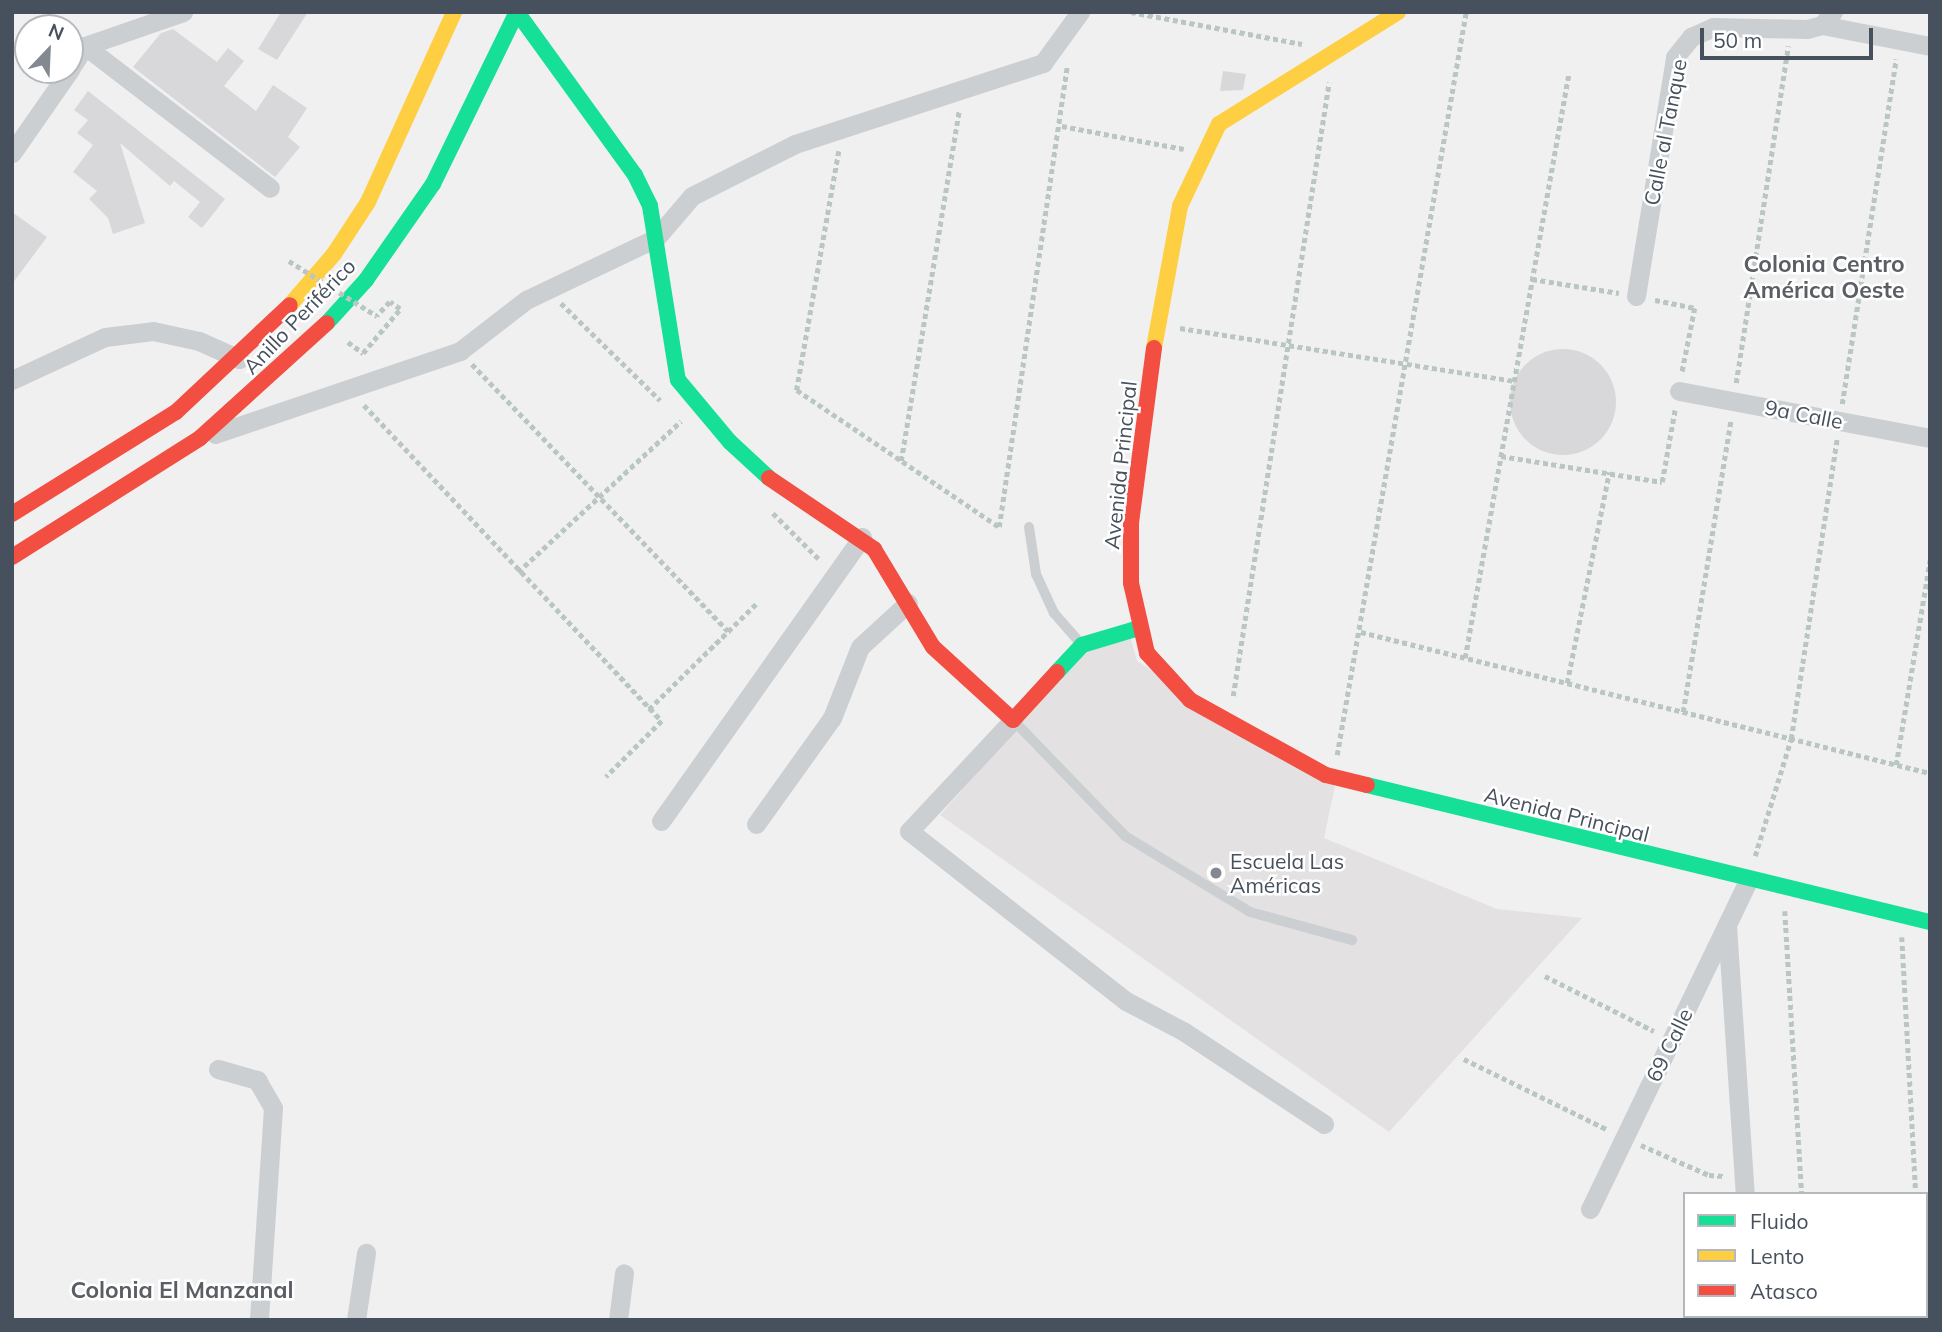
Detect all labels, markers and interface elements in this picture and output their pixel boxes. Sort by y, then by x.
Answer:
north arrow [14,14,84,84]
scale bar [1704,14,1877,58]
text: N [45,18,68,45]
text: 50 m [1713,27,1762,53]
street label: Calle al Tanque [1638,57,1692,207]
district label: Colonia Centro América Oeste [1743,250,1905,304]
street label: Anillo Periférico [238,253,360,379]
street label: Avenida Principal [1099,380,1141,550]
street label: 9a Calle [1763,394,1845,434]
street label: Avenida Principal [1482,781,1652,847]
place label: Escuela Las Américas [1230,848,1344,898]
marker: Escuela Las Américas [1208,865,1224,881]
street label: 69 Calle [1640,1004,1698,1086]
legend [1683,1192,1928,1318]
text: Fluido [1750,1208,1809,1234]
text: Lento [1750,1243,1804,1269]
district label: Colonia El Manzanal [70,1276,294,1304]
text: Atasco [1750,1278,1818,1304]

